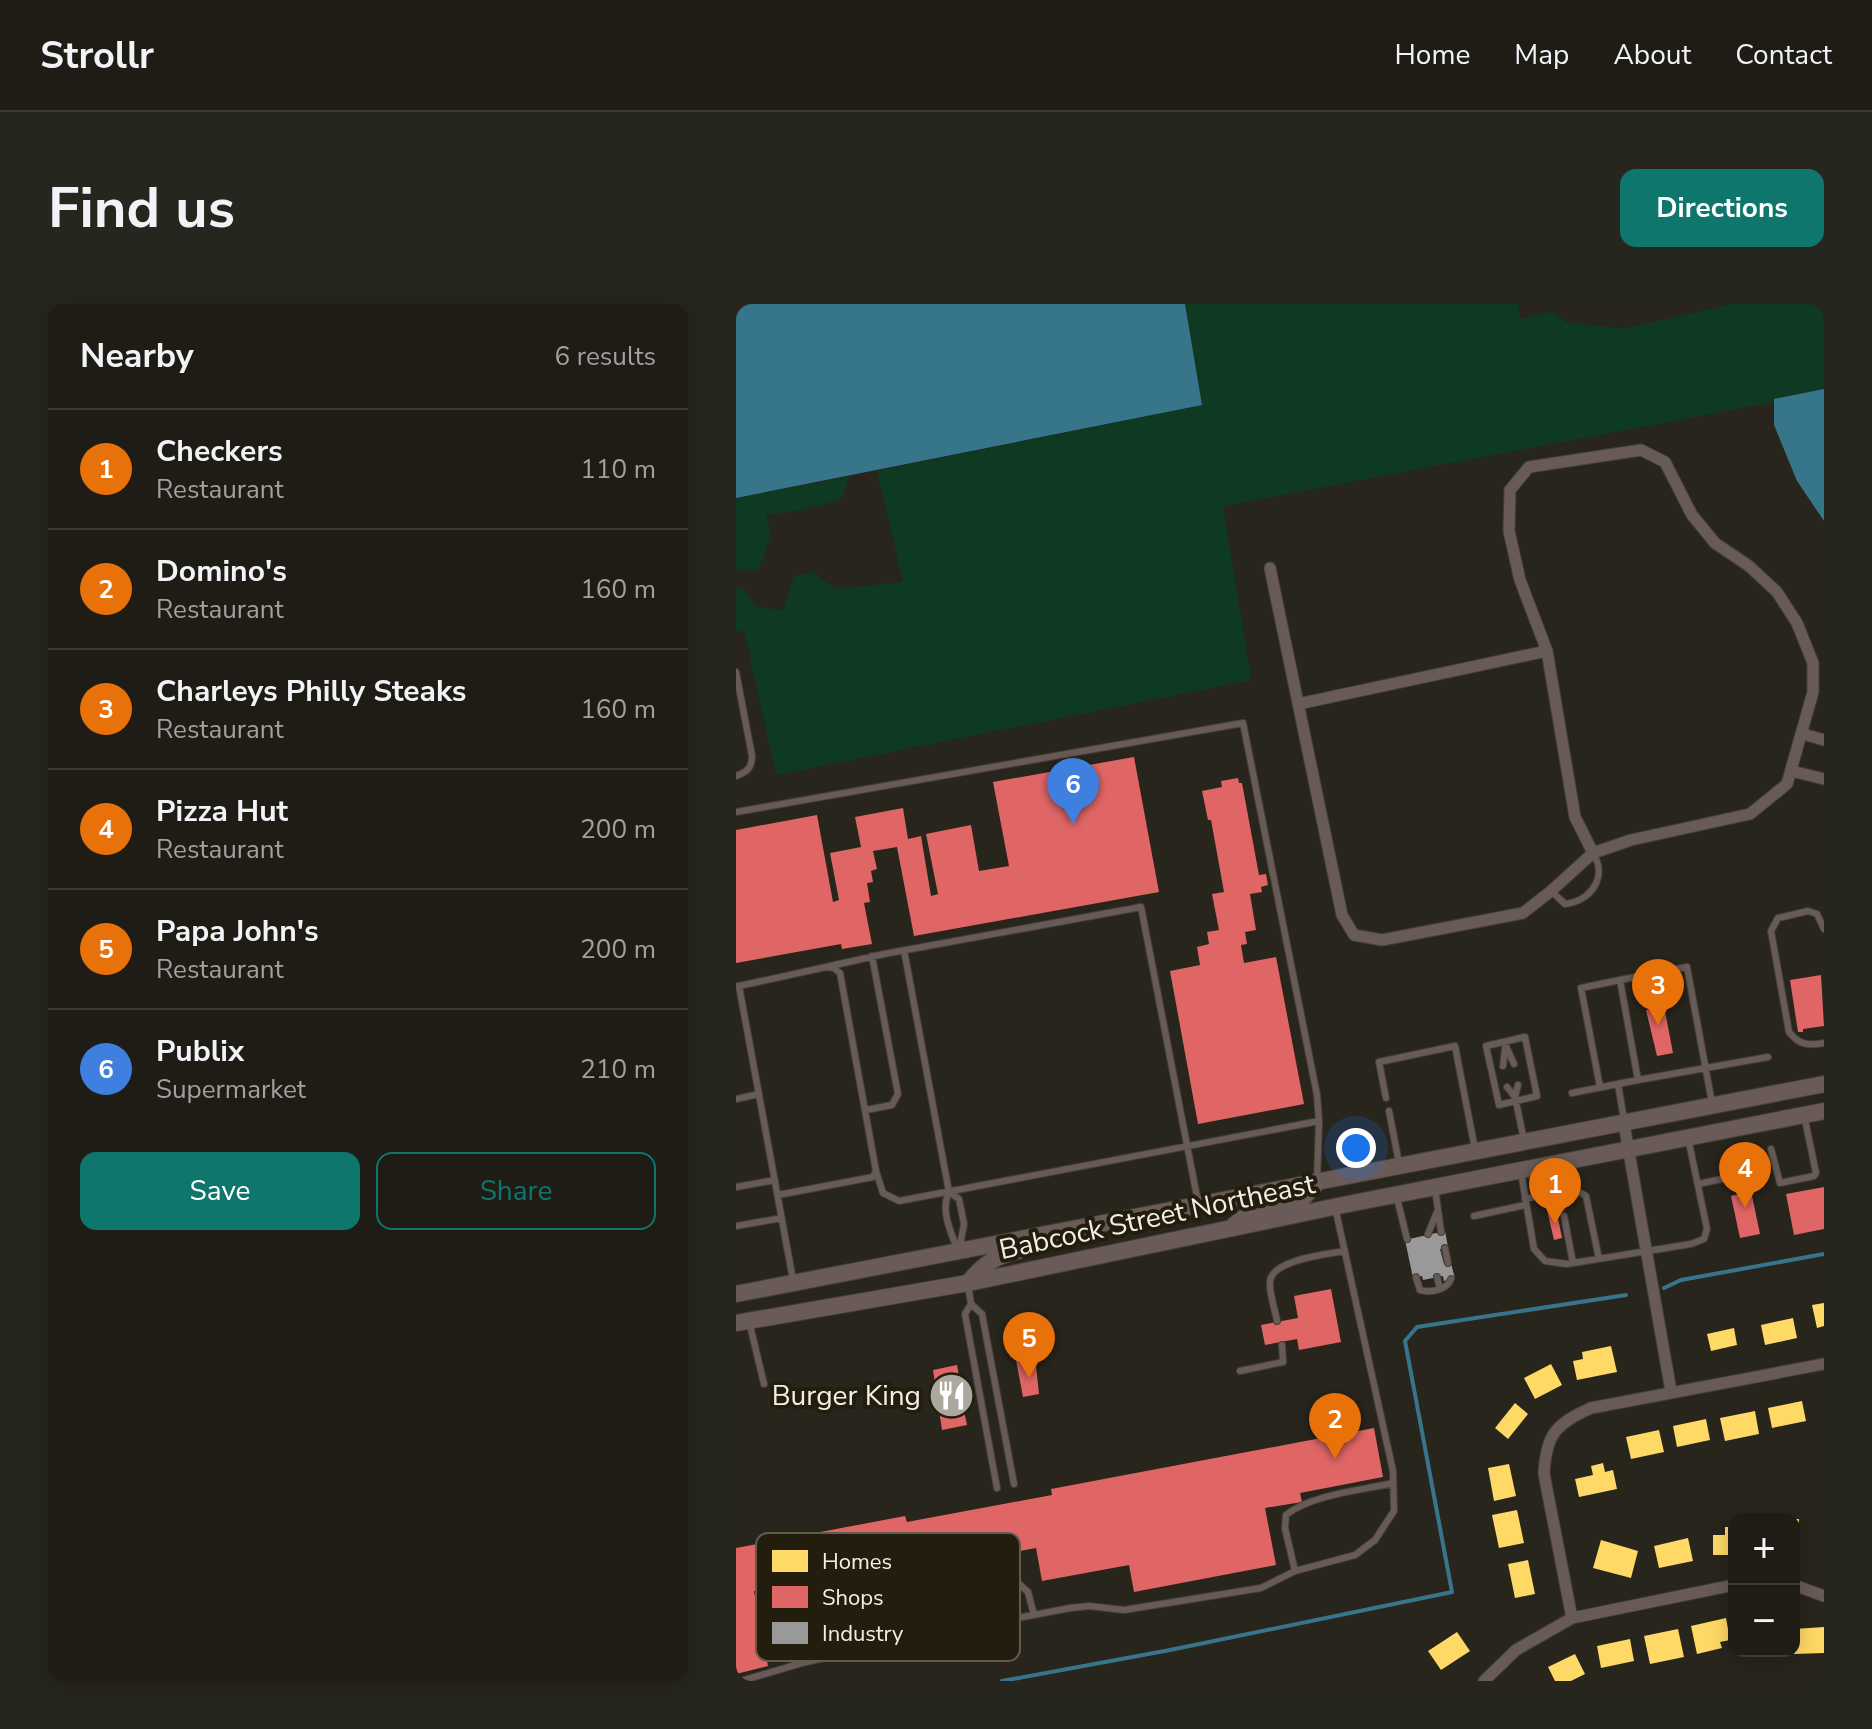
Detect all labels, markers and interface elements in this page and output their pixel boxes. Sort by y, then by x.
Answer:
text: Strollr [40,30,154,81]
text: Home [1395,36,1470,74]
text: Map [1514,36,1569,74]
text: About [1613,36,1691,74]
text: Contact [1735,36,1832,74]
button: Directions [1620,169,1824,247]
text: Find us [48,170,235,247]
text: Nearby [80,333,194,379]
text: 6 results [555,339,656,374]
text: Checkers [156,431,283,472]
text: 1 [98,452,114,487]
text: 110 m [580,452,656,487]
text: Restaurant [156,472,284,507]
text: Domino's [156,551,287,592]
text: 2 [98,572,114,607]
text: 160 m [580,572,656,607]
text: Restaurant [156,592,284,627]
text: Charleys Philly Steaks [156,671,466,712]
text: 3 [98,692,114,727]
text: 160 m [580,692,656,727]
text: Restaurant [156,712,284,747]
pin: 6 [1047,758,1099,824]
text: Pizza Hut [156,791,288,832]
text: 4 [98,812,114,847]
text: 200 m [580,812,656,847]
text: Restaurant [156,832,284,867]
text: Papa John's [156,911,319,952]
text: 5 [98,932,114,967]
text: 200 m [580,932,656,967]
text: Restaurant [156,952,284,987]
pin: 3 [1632,959,1684,1025]
text: Publix [156,1031,244,1072]
text: 6 [98,1052,114,1087]
text: 210 m [580,1052,656,1087]
text: Supermarket [156,1072,306,1107]
your location [1336,1128,1376,1168]
pin: 4 [1719,1142,1771,1208]
button: Save [80,1152,360,1230]
button: Share [376,1152,656,1230]
pin: 1 [1529,1158,1581,1224]
street label: Babcock Street Northeast [996,1165,1318,1269]
pin: 5 [1003,1312,1055,1378]
restaurant icon: Burger King [928,1372,976,1420]
place label: Burger King [772,1377,921,1415]
pin: 2 [1309,1393,1361,1459]
map controls [1728,1513,1800,1657]
button: + [1728,1513,1800,1585]
legend [756,1533,1020,1661]
text: Homes [822,1547,892,1577]
text: Shops [822,1583,884,1613]
button: − [1728,1585,1800,1657]
text: Industry [822,1619,904,1649]

